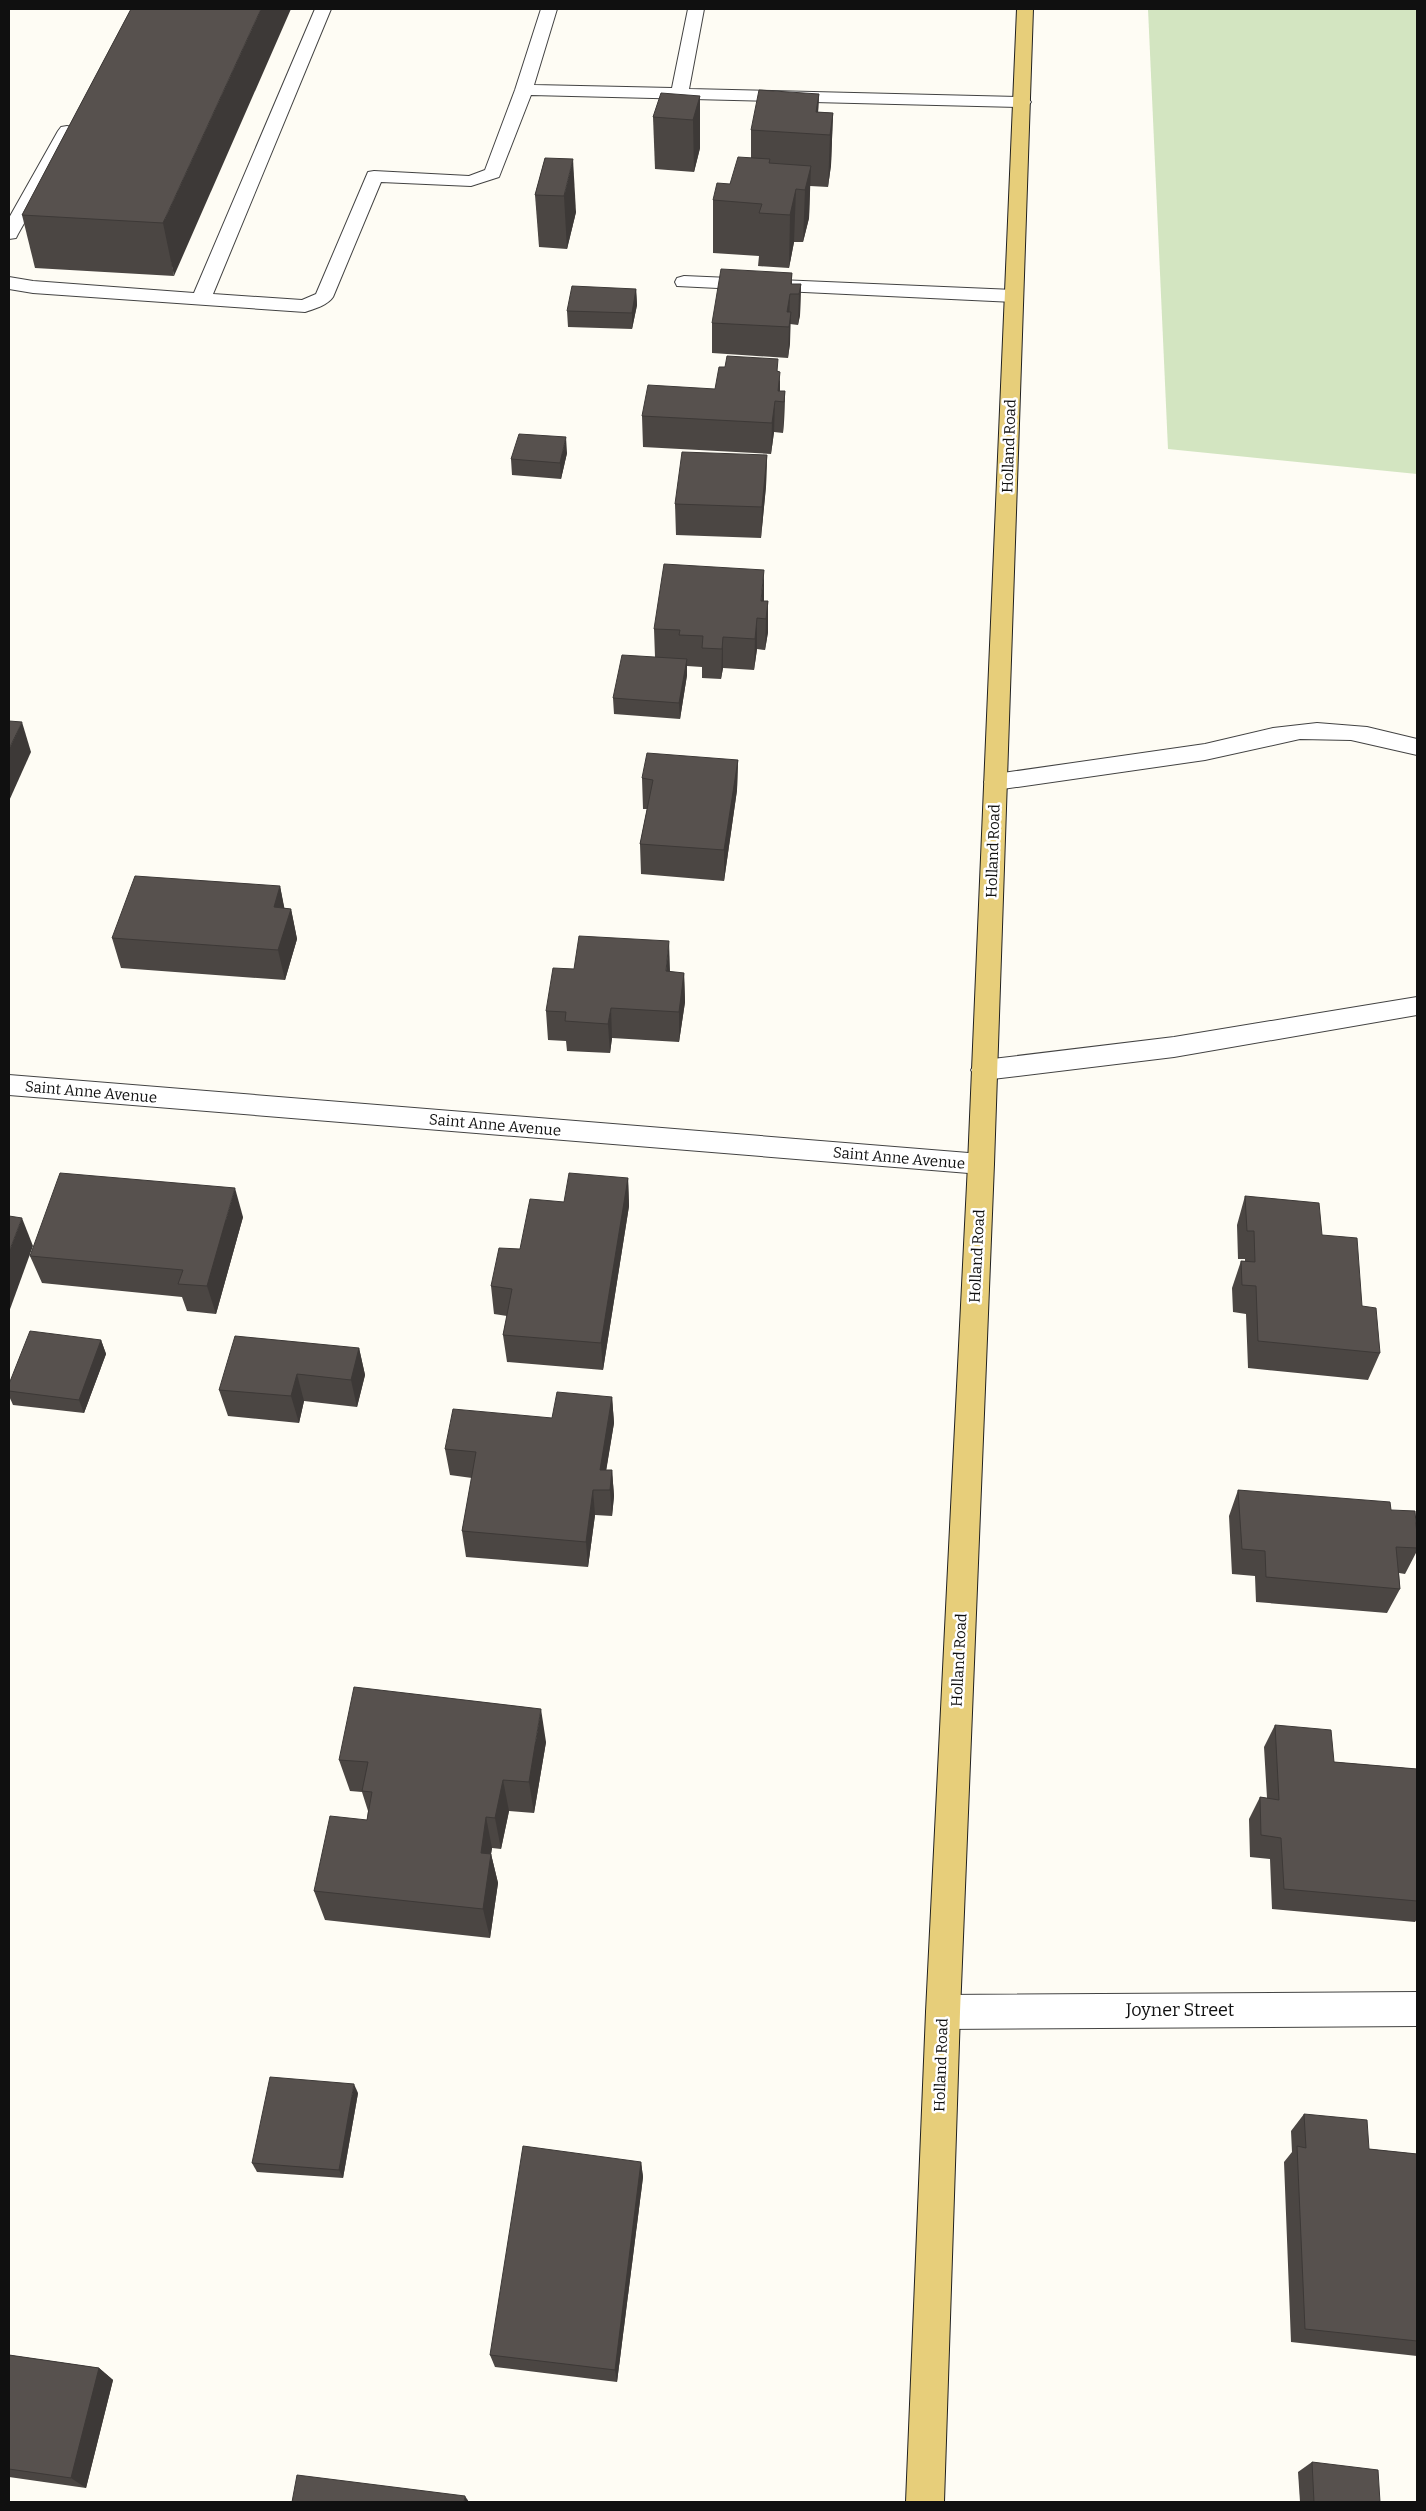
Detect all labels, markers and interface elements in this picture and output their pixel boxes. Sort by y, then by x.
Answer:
street label: Holland Road [998,399,1020,493]
street label: Holland Road [982,804,1004,898]
street label: Saint Anne Avenue [24,1077,158,1107]
street label: Saint Anne Avenue [428,1110,562,1140]
street label: Saint Anne Avenue [832,1143,966,1173]
street label: Holland Road [966,1209,988,1303]
street label: Holland Road [948,1613,970,1707]
street label: Joyner Street [1125,1999,1235,2021]
street label: Holland Road [930,2018,952,2112]

